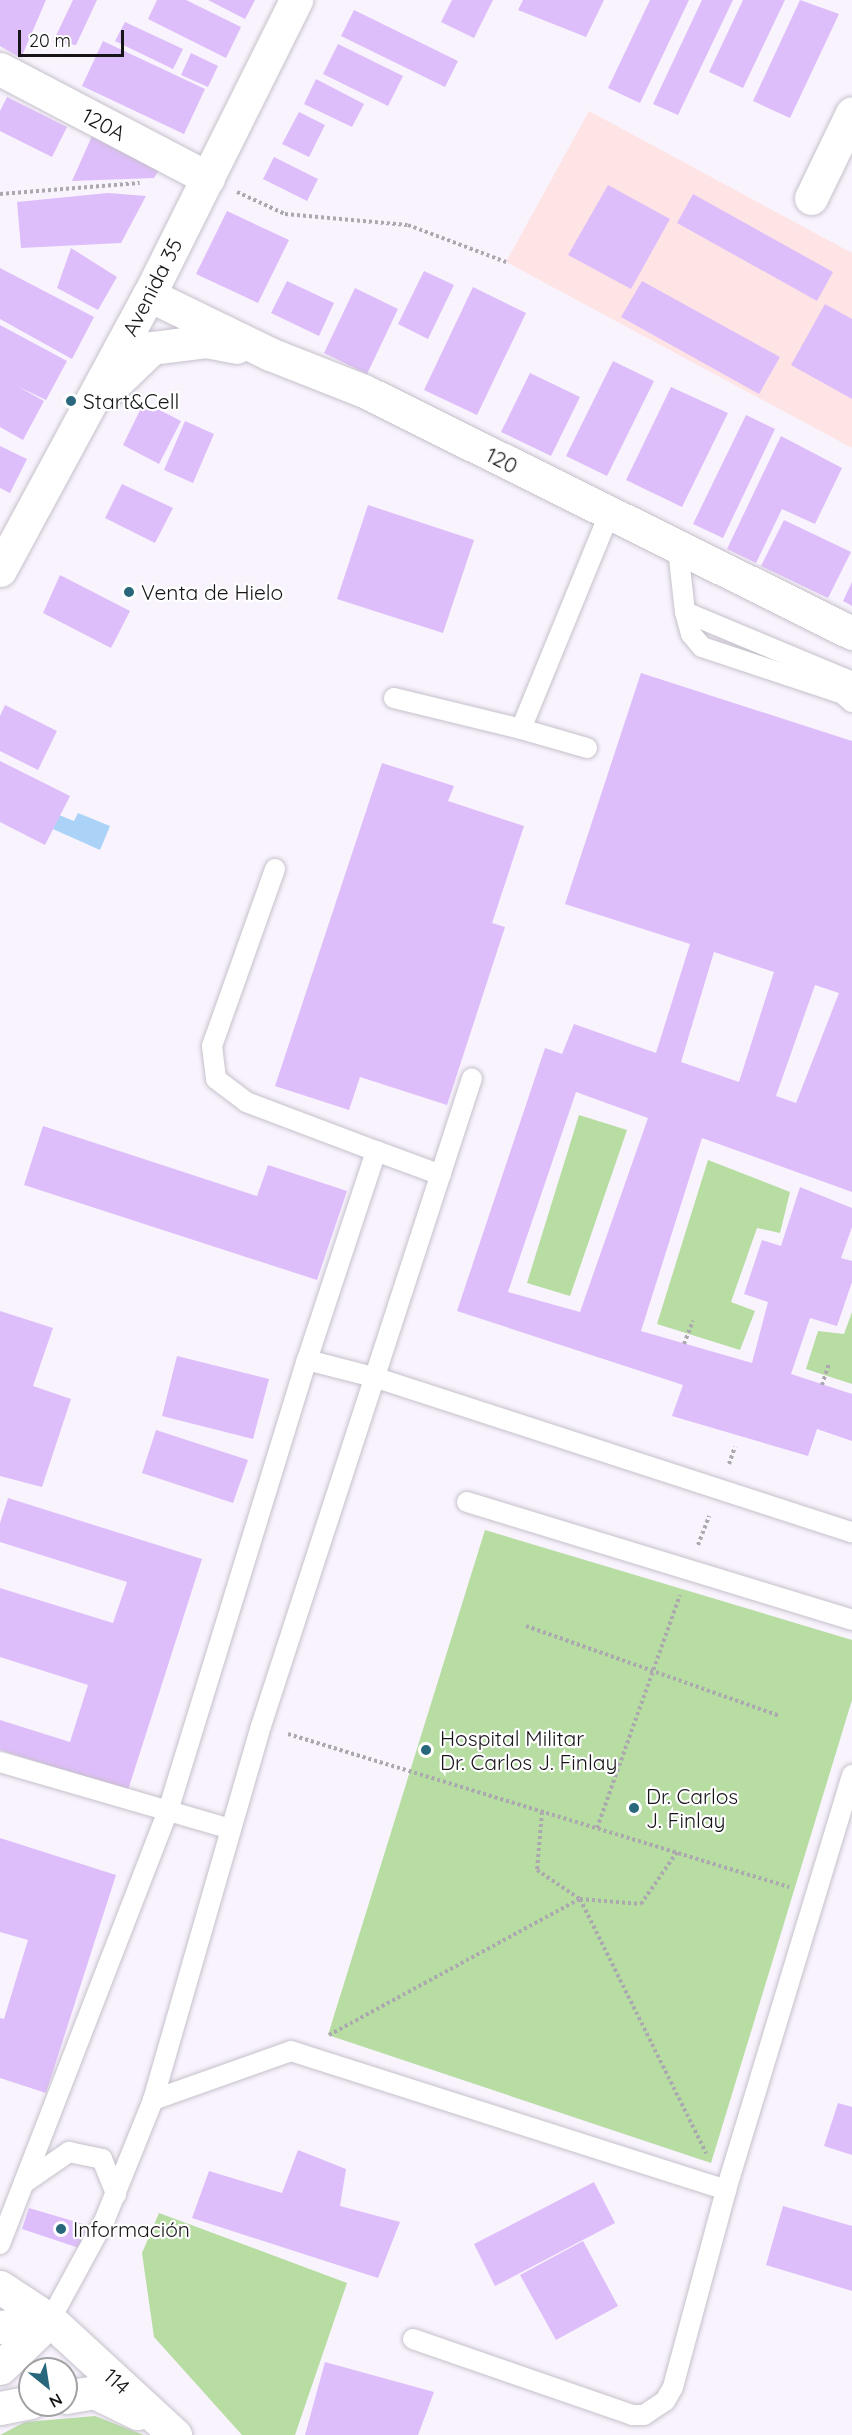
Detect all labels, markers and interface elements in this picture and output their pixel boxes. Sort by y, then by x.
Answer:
scale bar [21,18,128,56]
text: 20 m [29,29,71,52]
street label: 120A [78,102,130,146]
street label: Avenida 35 [117,234,187,340]
place label: Start&Cell [83,388,179,414]
marker: Start&Cell [64,394,78,408]
street label: 120 [482,442,522,478]
place label: Venta de Hielo [141,579,283,605]
marker: Venta de Hielo [122,585,136,599]
place label: Hospital Militar Dr. Carlos J. Finlay [440,1725,617,1775]
marker: Hospital Militar Dr. Carlos J. Finlay [417,1741,435,1759]
place label: Dr. Carlos J. Finlay [646,1783,738,1833]
marker: Dr. Carlos J. Finlay [627,1801,641,1815]
place label: Información [73,2216,190,2242]
marker: Información [54,2222,68,2236]
north arrow [18,2357,78,2417]
street label: 114 [99,2363,135,2399]
text: N [46,2389,66,2412]

